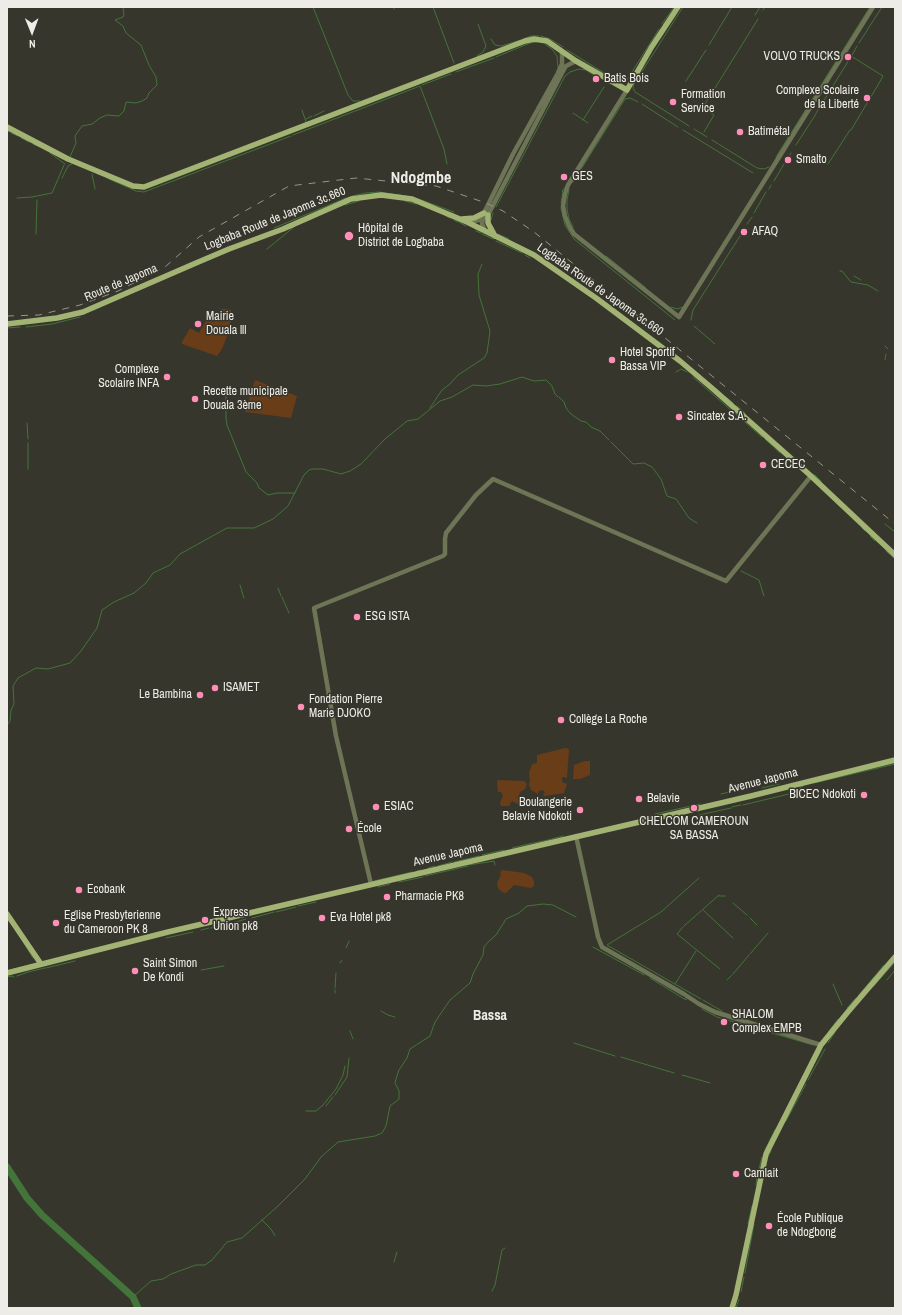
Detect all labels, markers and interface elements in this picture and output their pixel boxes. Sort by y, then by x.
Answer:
north arrow [12,12,52,52]
text: N [29,37,36,51]
place label: VOLVO TRUCKS [764,50,840,64]
marker: VOLVO TRUCKS [843,52,853,62]
place label: Batis Bois [604,72,649,86]
marker: Batis Bois [591,74,601,84]
place label: Complexe Scolaire de la Liberté [776,84,859,112]
place label: Formation Service [681,88,725,116]
marker: Complexe Scolaire de la Liberté [862,93,872,103]
marker: Formation Service [668,97,678,107]
place label: Batimétal [748,125,790,139]
marker: Batimétal [735,127,745,137]
place label: Smalto [796,153,827,167]
marker: Smalto [783,155,793,165]
district label: Ndogmbe [391,169,451,189]
place label: GES [572,170,593,184]
marker: GES [559,172,569,182]
street label: Logbaba Route de Japoma 3c.660 [202,184,348,254]
place label: Hôpital de District de Logbaba [358,222,444,250]
place label: AFAQ [752,225,778,239]
marker: AFAQ [739,227,749,237]
marker: Hôpital de District de Logbaba [343,230,355,242]
street label: Logbaba Route de Japoma 3c.660 [534,241,666,339]
street label: Route de Japoma [82,261,160,305]
place label: Mairie Douala lll [206,310,246,338]
marker: Mairie Douala lll [193,319,203,329]
place label: Hotel Sportif Bassa VIP [620,346,675,374]
marker: Hotel Sportif Bassa VIP [607,355,617,365]
place label: Complexe Scolaire INFA [98,363,159,391]
marker: Complexe Scolaire INFA [162,372,172,382]
place label: Recette municipale Douala 3ème [203,385,288,413]
marker: Recette municipale Douala 3ème [190,394,200,404]
place label: Sincatex S.A. [687,410,747,424]
marker: Sincatex S.A. [674,412,684,422]
place label: CECEC [771,458,805,472]
marker: CECEC [758,460,768,470]
place label: ESG ISTA [365,610,410,624]
marker: ESG ISTA [352,612,362,622]
place label: ISAMET [223,681,260,695]
marker: ISAMET [210,683,220,693]
place label: Le Bambina [139,688,192,702]
marker: Le Bambina [195,690,205,700]
place label: Fondation Pierre Marie DJOKO [309,693,382,721]
marker: Fondation Pierre Marie DJOKO [296,702,306,712]
place label: Collège La Roche [569,713,647,727]
marker: Collège La Roche [556,715,566,725]
street label: Avenue Japoma [727,765,799,797]
place label: BICEC Ndokoti [789,788,856,802]
marker: BICEC Ndokoti [859,790,869,800]
place label: Belavie [647,792,680,806]
marker: Belavie [634,794,644,804]
place label: Boulangerie Belavie Ndokoti [503,796,572,824]
place label: ESIAC [384,800,414,814]
marker: ESIAC [371,802,381,812]
marker: CHELCOM CAMEROUN SA BASSA [689,803,699,813]
marker: Boulangerie Belavie Ndokoti [575,805,585,815]
place label: CHELCOM CAMEROUN SA BASSA [639,815,749,843]
place label: École [357,822,382,836]
marker: École [344,824,354,834]
street label: Avenue Japoma [412,840,484,870]
place label: Ecobank [87,883,125,897]
marker: Ecobank [74,885,84,895]
place label: Pharmacie PK8 [395,890,464,904]
marker: Pharmacie PK8 [382,892,392,902]
place label: Express Union pk8 [213,906,258,934]
place label: Eglise Presbyterienne du Cameroon PK 8 [64,909,161,937]
place label: Eva Hotel pk8 [330,911,391,925]
marker: Eva Hotel pk8 [317,913,327,923]
marker: Express Union pk8 [200,915,210,925]
marker: Eglise Presbyterienne du Cameroon PK 8 [51,918,61,928]
place label: Saint Simon De Kondi [143,957,197,985]
marker: Saint Simon De Kondi [130,966,140,976]
district label: Bassa [473,1008,507,1024]
place label: SHALOM Complex EMPB [732,1008,801,1036]
marker: SHALOM Complex EMPB [719,1017,729,1027]
place label: Camlait [744,1167,778,1181]
marker: Camlait [731,1169,741,1179]
place label: École Publique de Ndogbong [777,1212,843,1240]
marker: École Publique de Ndogbong [764,1221,774,1231]

